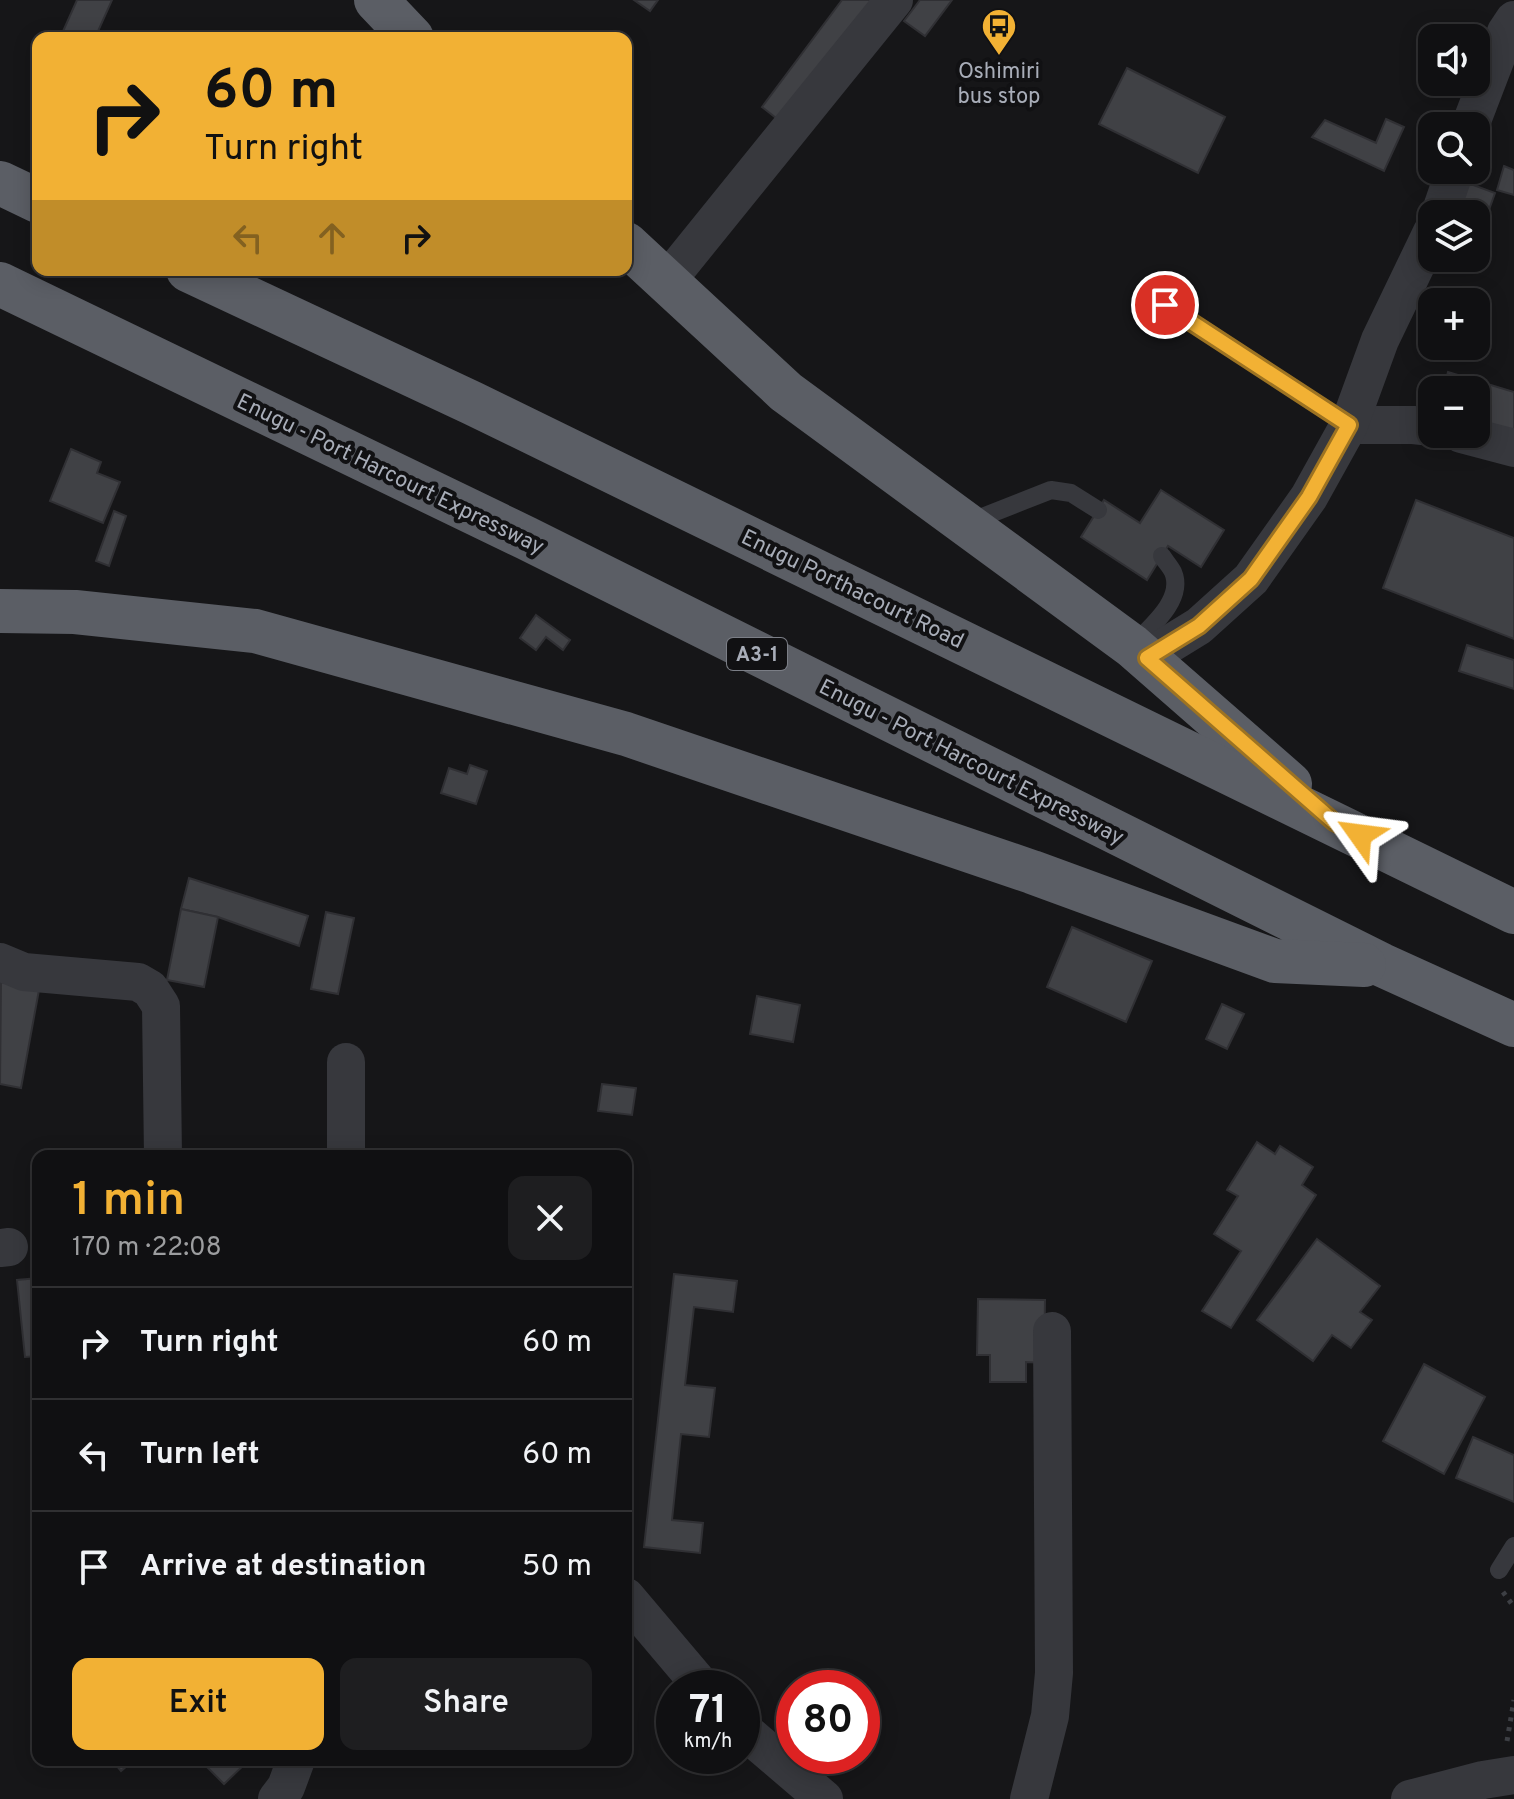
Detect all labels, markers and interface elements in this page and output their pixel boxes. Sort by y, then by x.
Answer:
bus stop icon: Oshimiri bus stop [980,7,1018,57]
map controls [1418,24,1490,448]
button: sound [1418,24,1490,96]
text: 60 m [204,58,338,128]
place label: Oshimiri bus stop [957,59,1041,111]
icon: right [72,64,176,168]
button: search [1418,112,1490,184]
text: Turn right [204,127,363,173]
button: layers [1418,200,1490,272]
icon: left [226,216,270,260]
icon: ahead [310,216,354,260]
icon: right [394,216,438,260]
pin [1131,271,1199,339]
icon: arrive [1143,283,1187,327]
button: + [1418,288,1490,360]
button: − [1418,376,1490,448]
street label: Enugu - Port Harcourt Expressway [232,389,548,562]
street label: Enugu Porthacourt Road [736,525,968,656]
road number: A3-1 [727,638,787,670]
street label: Enugu - Port Harcourt Expressway [814,674,1128,852]
position arrow [1318,793,1402,877]
text: 1 min [72,1172,185,1232]
button: close [508,1176,592,1260]
text: 170 m · 22:08 [72,1232,222,1265]
icon: right [72,1321,116,1365]
text: Turn right [140,1325,278,1362]
text: 60 m [522,1325,592,1362]
icon: left [72,1433,116,1477]
text: Turn left [140,1437,260,1474]
text: 60 m [522,1437,592,1474]
icon: arrive [72,1545,116,1589]
text: Arrive at destination [140,1549,426,1586]
text: 50 m [522,1549,592,1586]
button: Exit [72,1658,324,1750]
button: Share [340,1658,592,1750]
speed limit sign: 80 [776,1670,880,1774]
text: 71 [689,1687,727,1737]
text: km/h [684,1729,732,1755]

